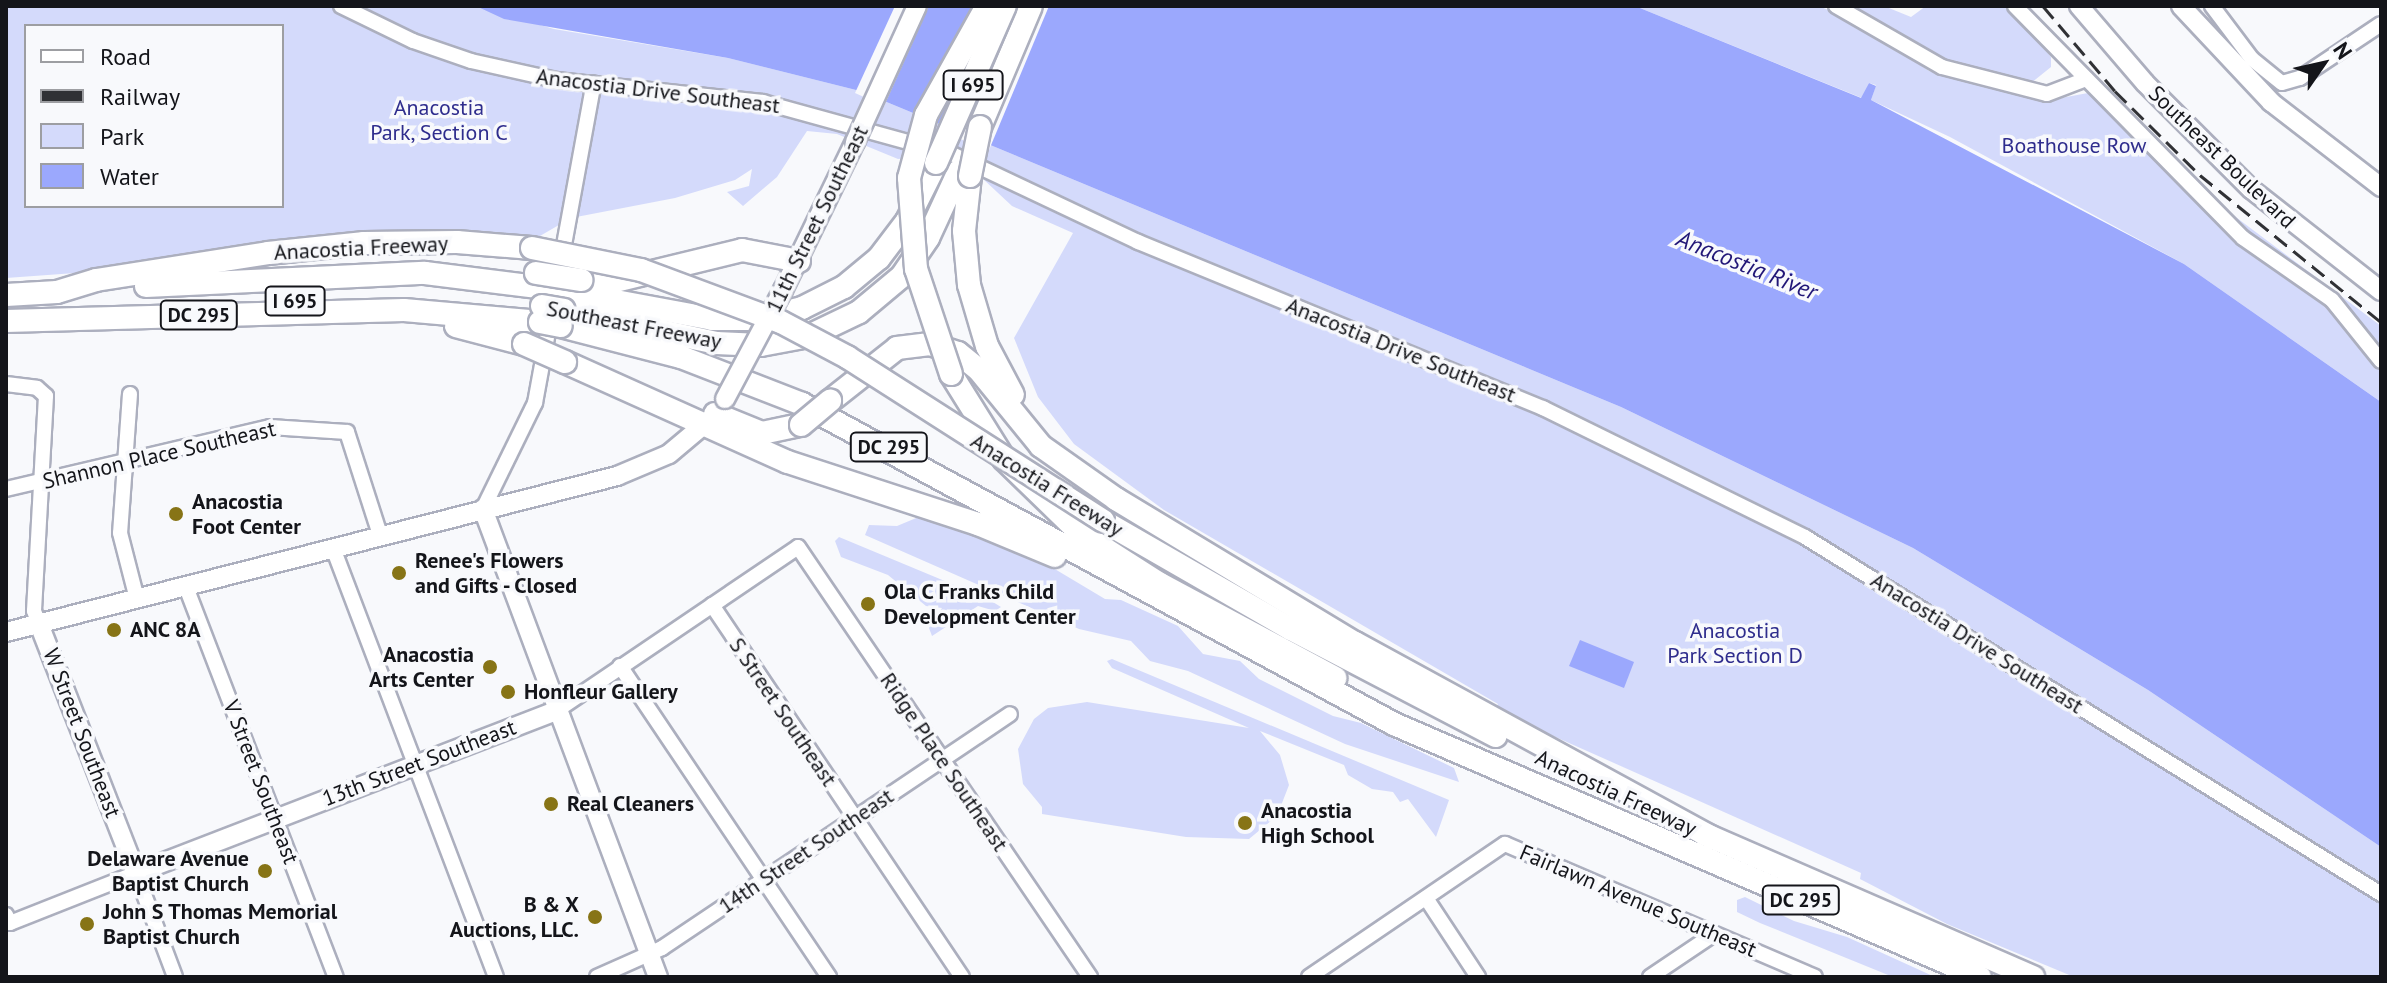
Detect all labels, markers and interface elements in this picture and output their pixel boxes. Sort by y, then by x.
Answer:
legend [24,24,284,208]
north arrow [2283,24,2363,104]
text: N [2327,37,2359,64]
text: Road [100,41,151,72]
street label: Anacostia Drive Southeast [535,63,781,119]
road number: I 695 [941,69,1005,101]
street label: Southeast Boulevard [2143,80,2301,234]
text: Railway [100,81,180,112]
park label: Anacostia Park, Section C [369,94,509,146]
text: Park [100,121,144,152]
street label: 11th Street Southeast [760,121,874,317]
park label: Boathouse Row [2002,133,2146,159]
text: Water [100,161,159,192]
water label: Anacostia River [1673,224,1821,306]
street label: Anacostia Freeway [273,230,449,266]
road number: I 695 [263,285,327,317]
street label: Anacostia Drive Southeast [1282,292,1520,408]
street label: Southeast Freeway [544,295,724,355]
road number: DC 295 [159,299,239,331]
street label: Shannon Place Southeast [40,415,278,495]
street label: Anacostia Freeway [966,428,1128,542]
road number: DC 295 [849,431,929,463]
place label: Anacostia Foot Center [192,488,301,540]
marker: Anacostia Foot Center [167,505,185,523]
place label: Renee's Flowers and Gifts - Closed [415,547,580,598]
marker: Renee's Flowers and Gifts - Closed [390,564,408,582]
street label: Anacostia Drive Southeast [1866,567,2088,719]
place label: Ola C Franks Child Development Center [884,578,1076,630]
marker: Ola C Franks Child Development Center [859,595,877,613]
place label: ANC 8A [130,617,201,643]
park label: Anacostia Park Section D [1667,617,1803,668]
marker: ANC 8A [105,621,123,639]
street label: S Street Southeast [724,633,842,791]
place label: Anacostia Arts Center [369,641,474,692]
street label: W Street Southeast [37,644,127,822]
marker: Anacostia Arts Center [481,658,499,676]
street label: Ridge Place Southeast [875,668,1013,856]
place label: Honfleur Gallery [524,679,678,705]
marker: Honfleur Gallery [499,683,517,701]
street label: V Street Southeast [217,696,305,868]
street label: 13th Street Southeast [319,714,519,812]
street label: Anacostia Freeway [1531,744,1701,842]
street label: 14th Street Southeast [714,783,898,919]
place label: Real Cleaners [567,791,694,817]
marker: Real Cleaners [542,795,560,813]
place label: Anacostia High School [1261,797,1374,848]
marker: Anacostia High School [1236,814,1254,832]
street label: Fairlawn Avenue Southeast [1515,839,1761,963]
place label: Delaware Avenue Baptist Church [86,845,249,896]
marker: Delaware Avenue Baptist Church [256,862,274,880]
road number: DC 295 [1761,884,1841,916]
place label: B & X Auctions, LLC. [448,891,579,942]
place label: John S Thomas Memorial Baptist Church [103,898,338,950]
marker: B & X Auctions, LLC. [586,908,604,926]
marker: John S Thomas Memorial Baptist Church [78,915,96,933]

